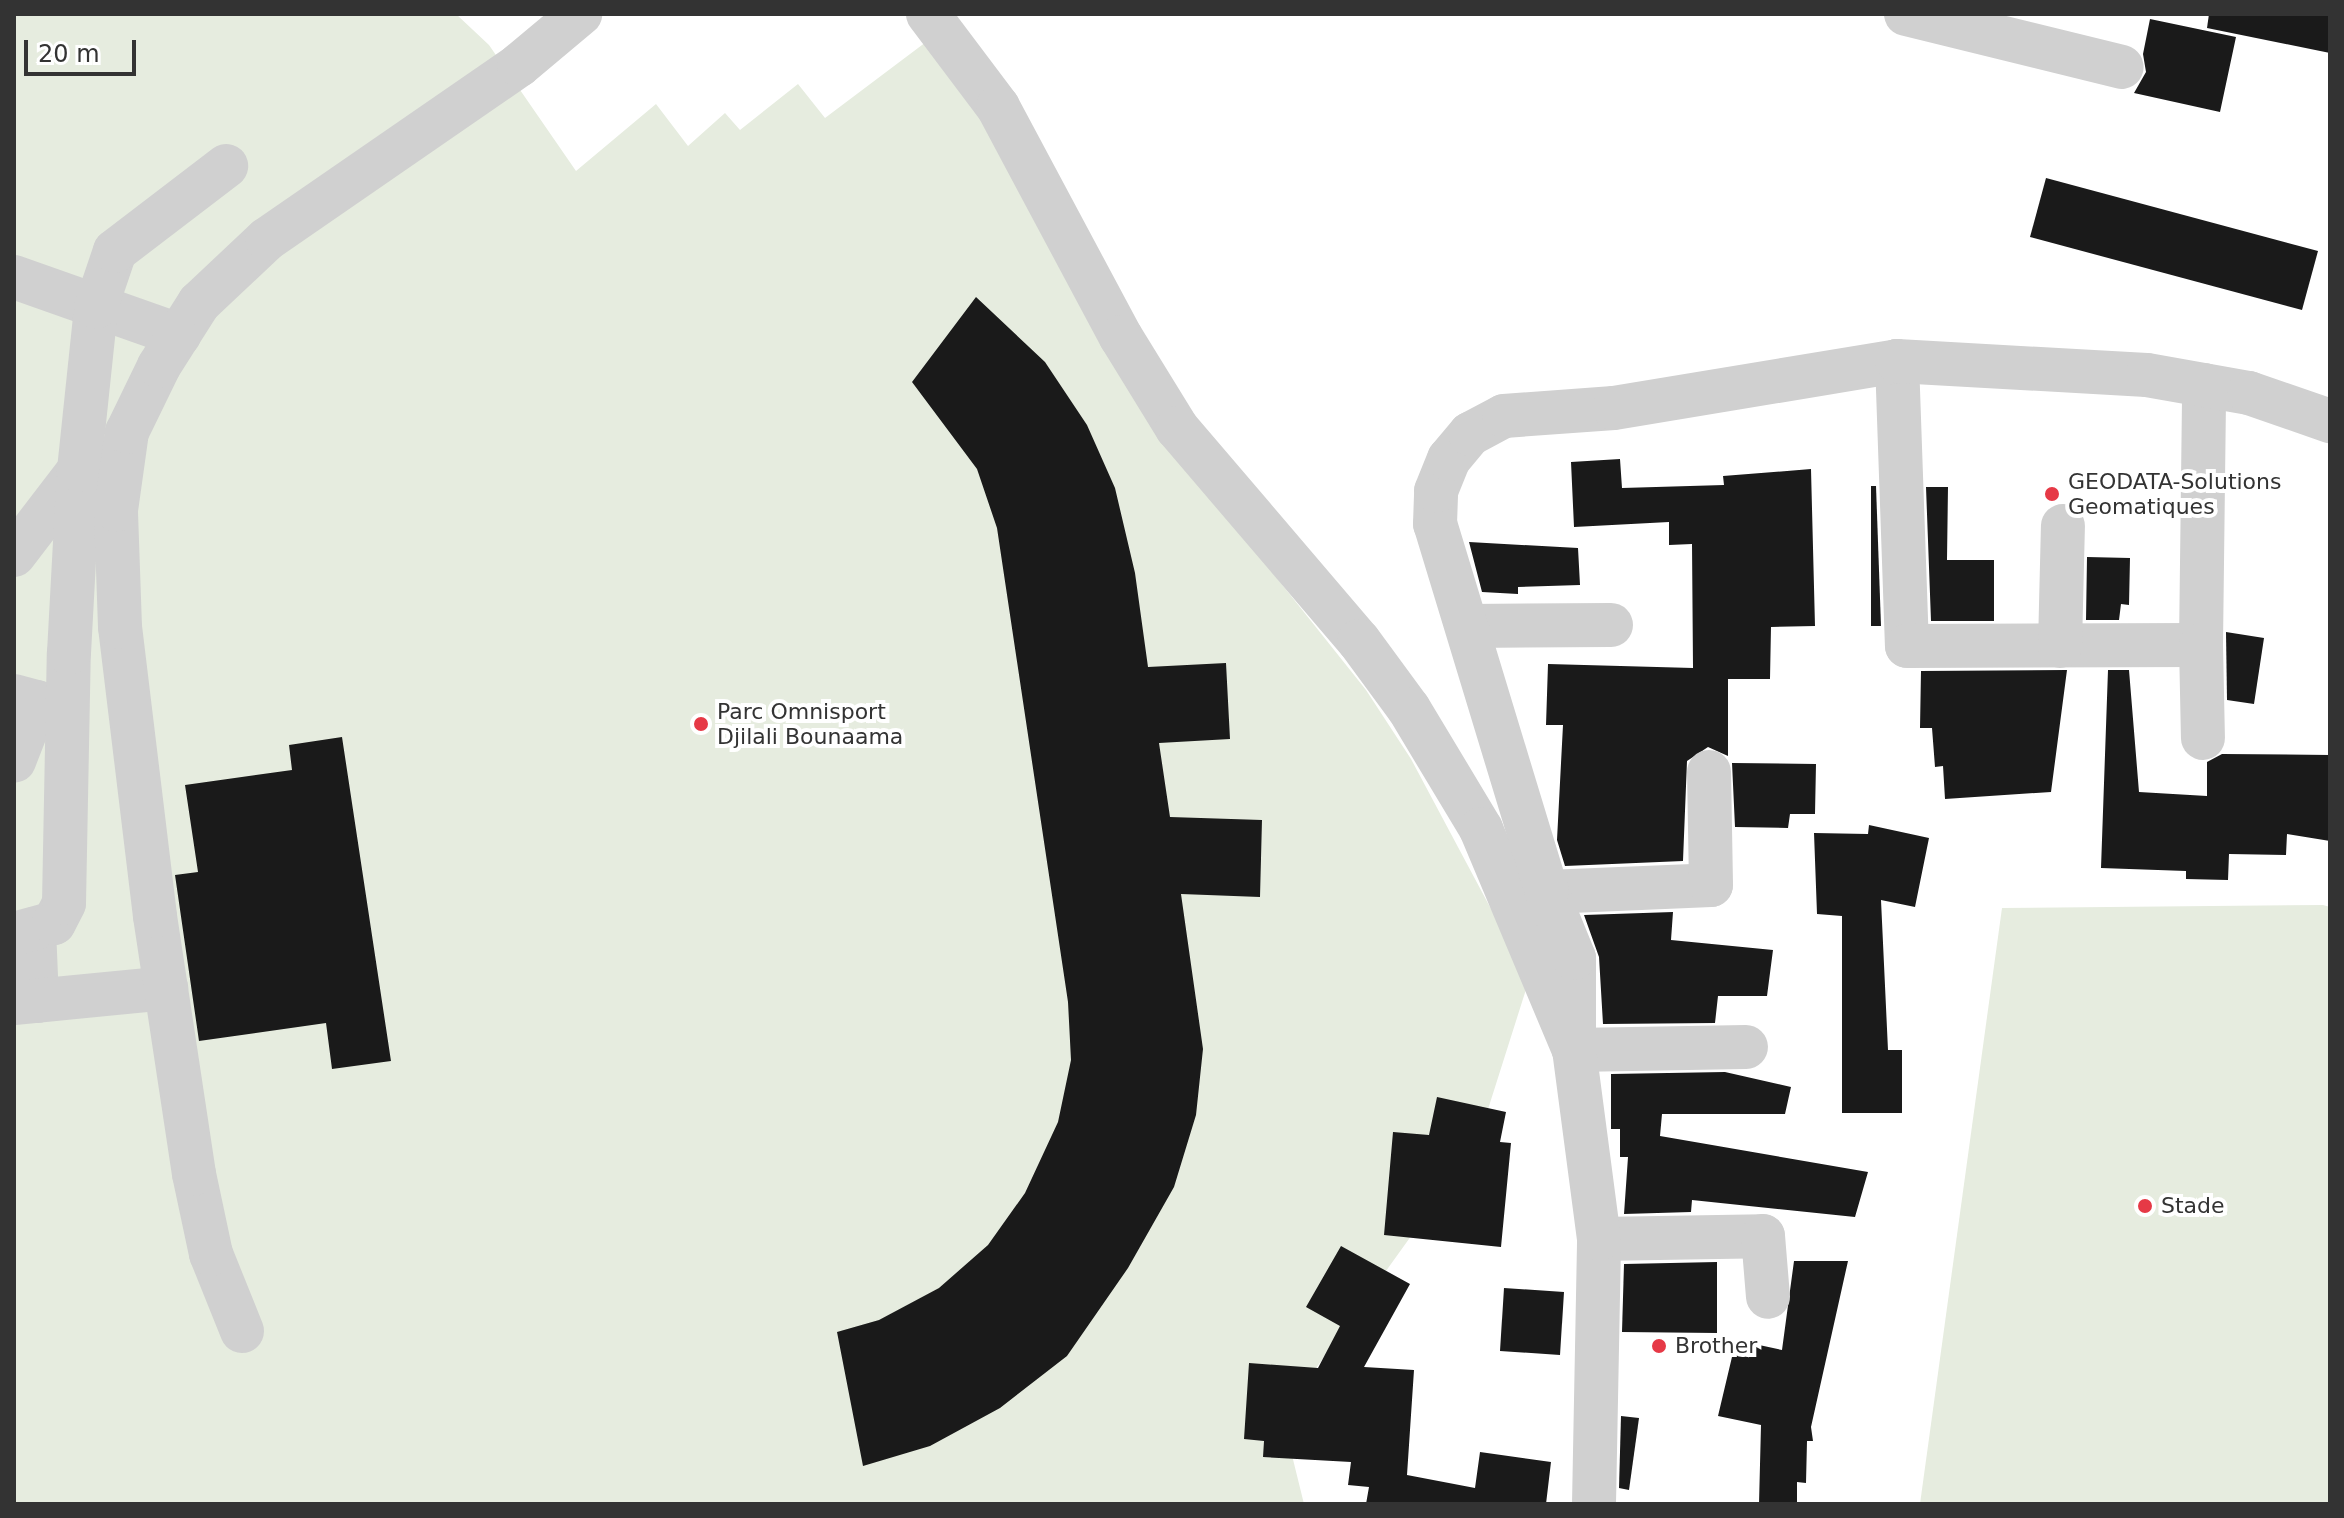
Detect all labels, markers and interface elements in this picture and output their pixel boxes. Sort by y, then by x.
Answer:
scale bar [28,24,140,74]
text: 20 m [38,40,100,68]
place label: GEODATA-Solutions Geomatiques [2068,468,2281,520]
marker: GEODATA-Solutions Geomatiques [2043,485,2061,503]
place label: Parc Omnisport Djilali Bounaama [717,698,903,750]
marker: Parc Omnisport Djilali Bounaama [692,715,710,733]
place label: Stade [2161,1193,2225,1219]
marker: Stade [2136,1197,2154,1215]
place label: Brother [1675,1333,1757,1359]
marker: Brother [1650,1337,1668,1355]

